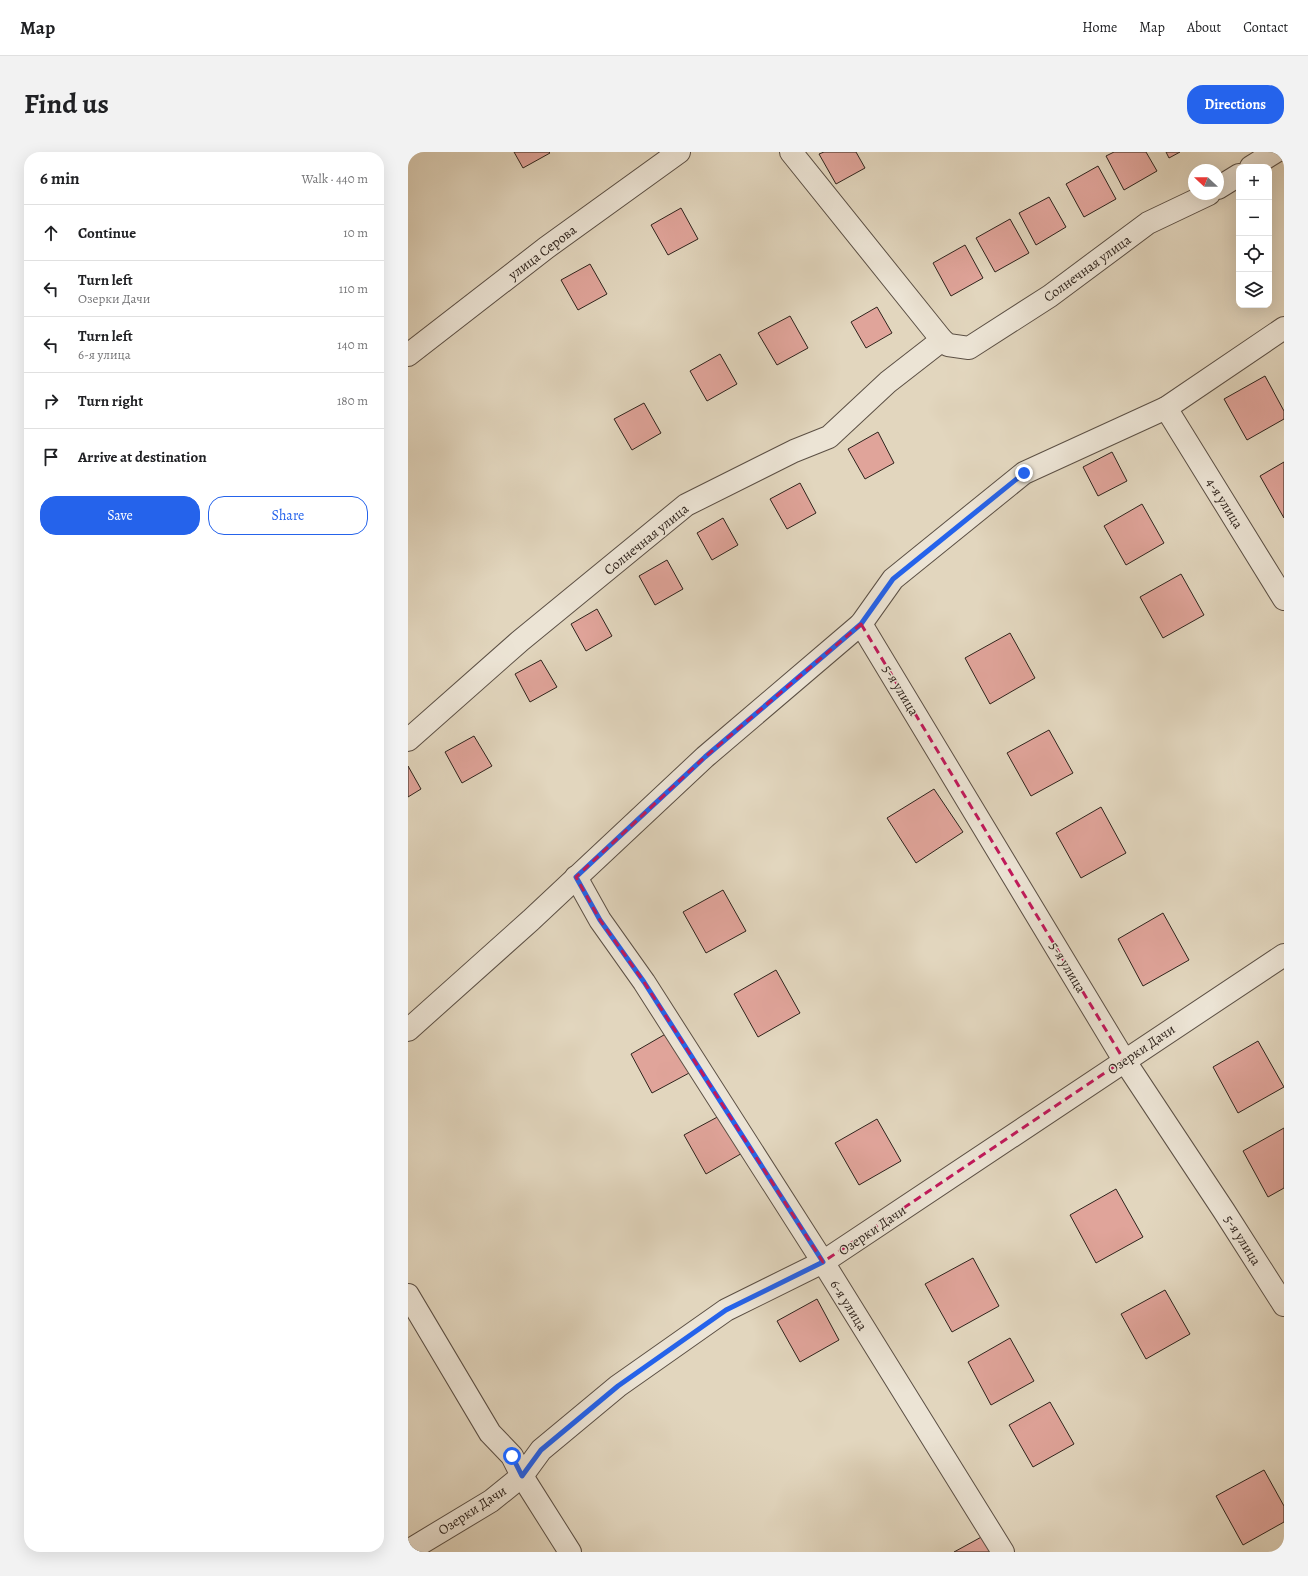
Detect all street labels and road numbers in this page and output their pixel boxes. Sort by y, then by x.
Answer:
street label: улица Серова [503,220,581,285]
street label: Солнечная улица [1040,230,1135,307]
street label: 4-я улица [1202,474,1248,533]
street label: Солнечная улица [600,499,693,579]
street label: 5-я улица [878,661,924,720]
street label: 5-я улица [1045,938,1091,997]
street label: Озерки Дачи [1104,1020,1179,1079]
street label: Озерки Дачи [835,1201,910,1260]
street label: 5-я улица [1220,1211,1266,1270]
street label: 6-я улица [825,1276,872,1335]
street label: Озерки Дачи [434,1481,510,1540]

